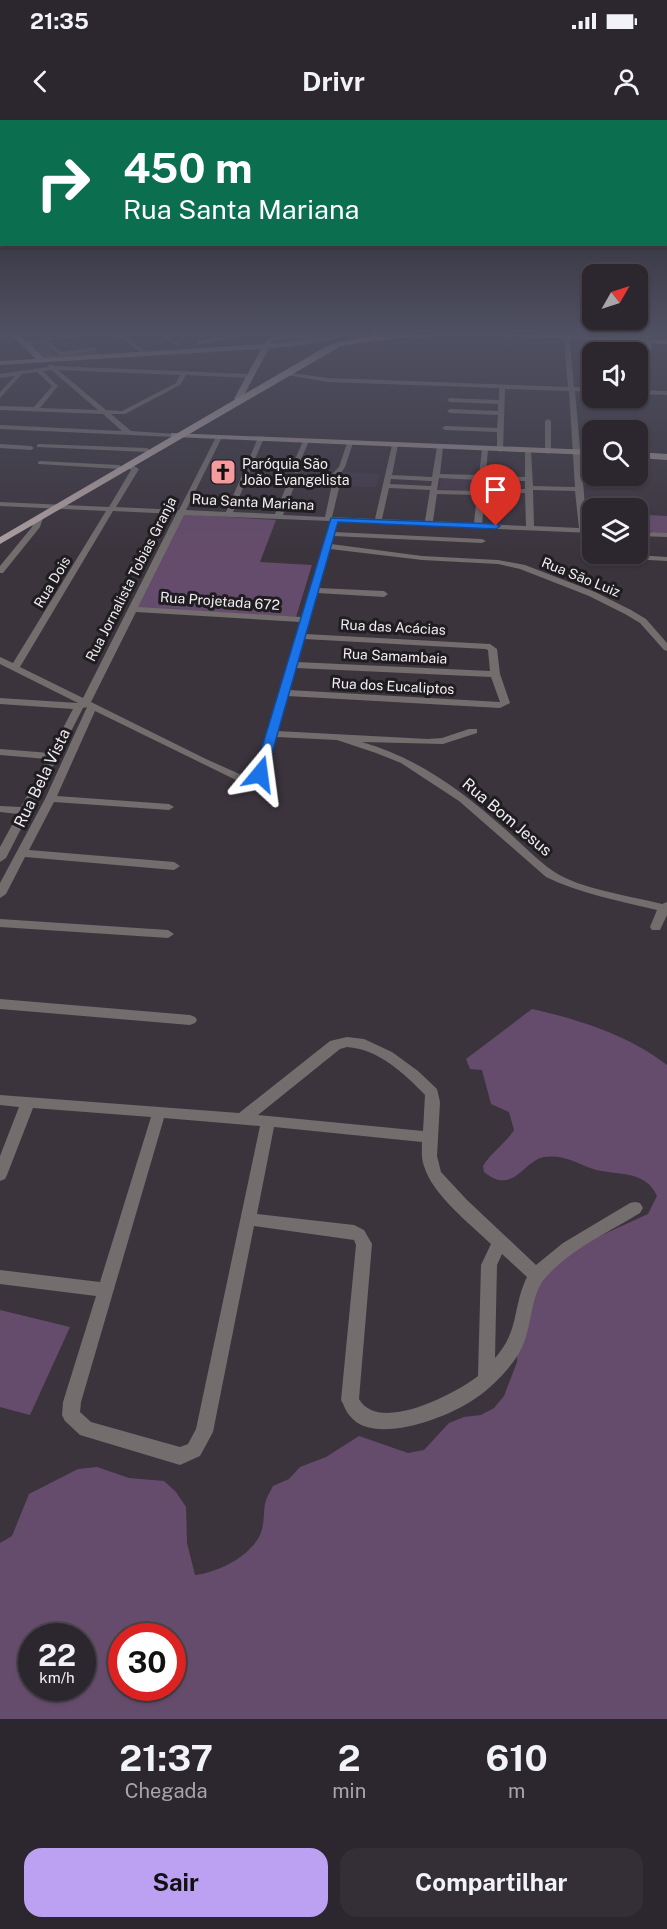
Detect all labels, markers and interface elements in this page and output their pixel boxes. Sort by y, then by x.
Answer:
text: 21:35 [30,8,89,34]
icon: back [24,65,57,98]
text: Drivr [302,65,365,97]
icon: person [610,65,643,98]
text: 450 m [123,143,253,192]
icon: right [24,144,102,222]
text: Rua Santa Mariana [123,193,359,225]
north arrow [582,264,648,330]
map controls [582,264,648,564]
button: sound [582,342,648,408]
button: search [582,420,648,486]
place label: Paróquia São João Evangelista [242,456,350,488]
church icon: Paróquia São João Evangelista [208,457,238,487]
pin [470,464,521,526]
icon: arrive [479,473,512,506]
street label: Rua Santa Mariana [191,491,315,513]
street label: Rua Jornalista Tobias Granja [82,494,180,664]
button: layers [582,498,648,564]
street label: Rua Dois [31,554,73,610]
street label: Rua São Luiz [539,554,623,600]
street label: Rua Projetada 672 [160,589,280,613]
street label: Rua das Acácias [340,616,446,638]
street label: Rua Samambaia [342,645,448,667]
street label: Rua dos Eucaliptos [331,675,455,697]
street label: Rua Bela Vista [10,726,74,830]
position arrow [228,742,292,806]
street label: Rua Bom Jesus [458,774,556,860]
speed limit sign: 30 [108,1623,186,1701]
text: 22 [38,1637,76,1673]
text: km/h [39,1669,75,1686]
text: 21:37 [119,1737,213,1779]
text: 2 [338,1737,361,1779]
text: 610 [485,1737,548,1779]
text: Chegada [125,1779,208,1803]
text: min [332,1779,366,1803]
text: m [508,1779,525,1803]
button: Sair [24,1848,328,1917]
button: Compartilhar [340,1848,643,1917]

